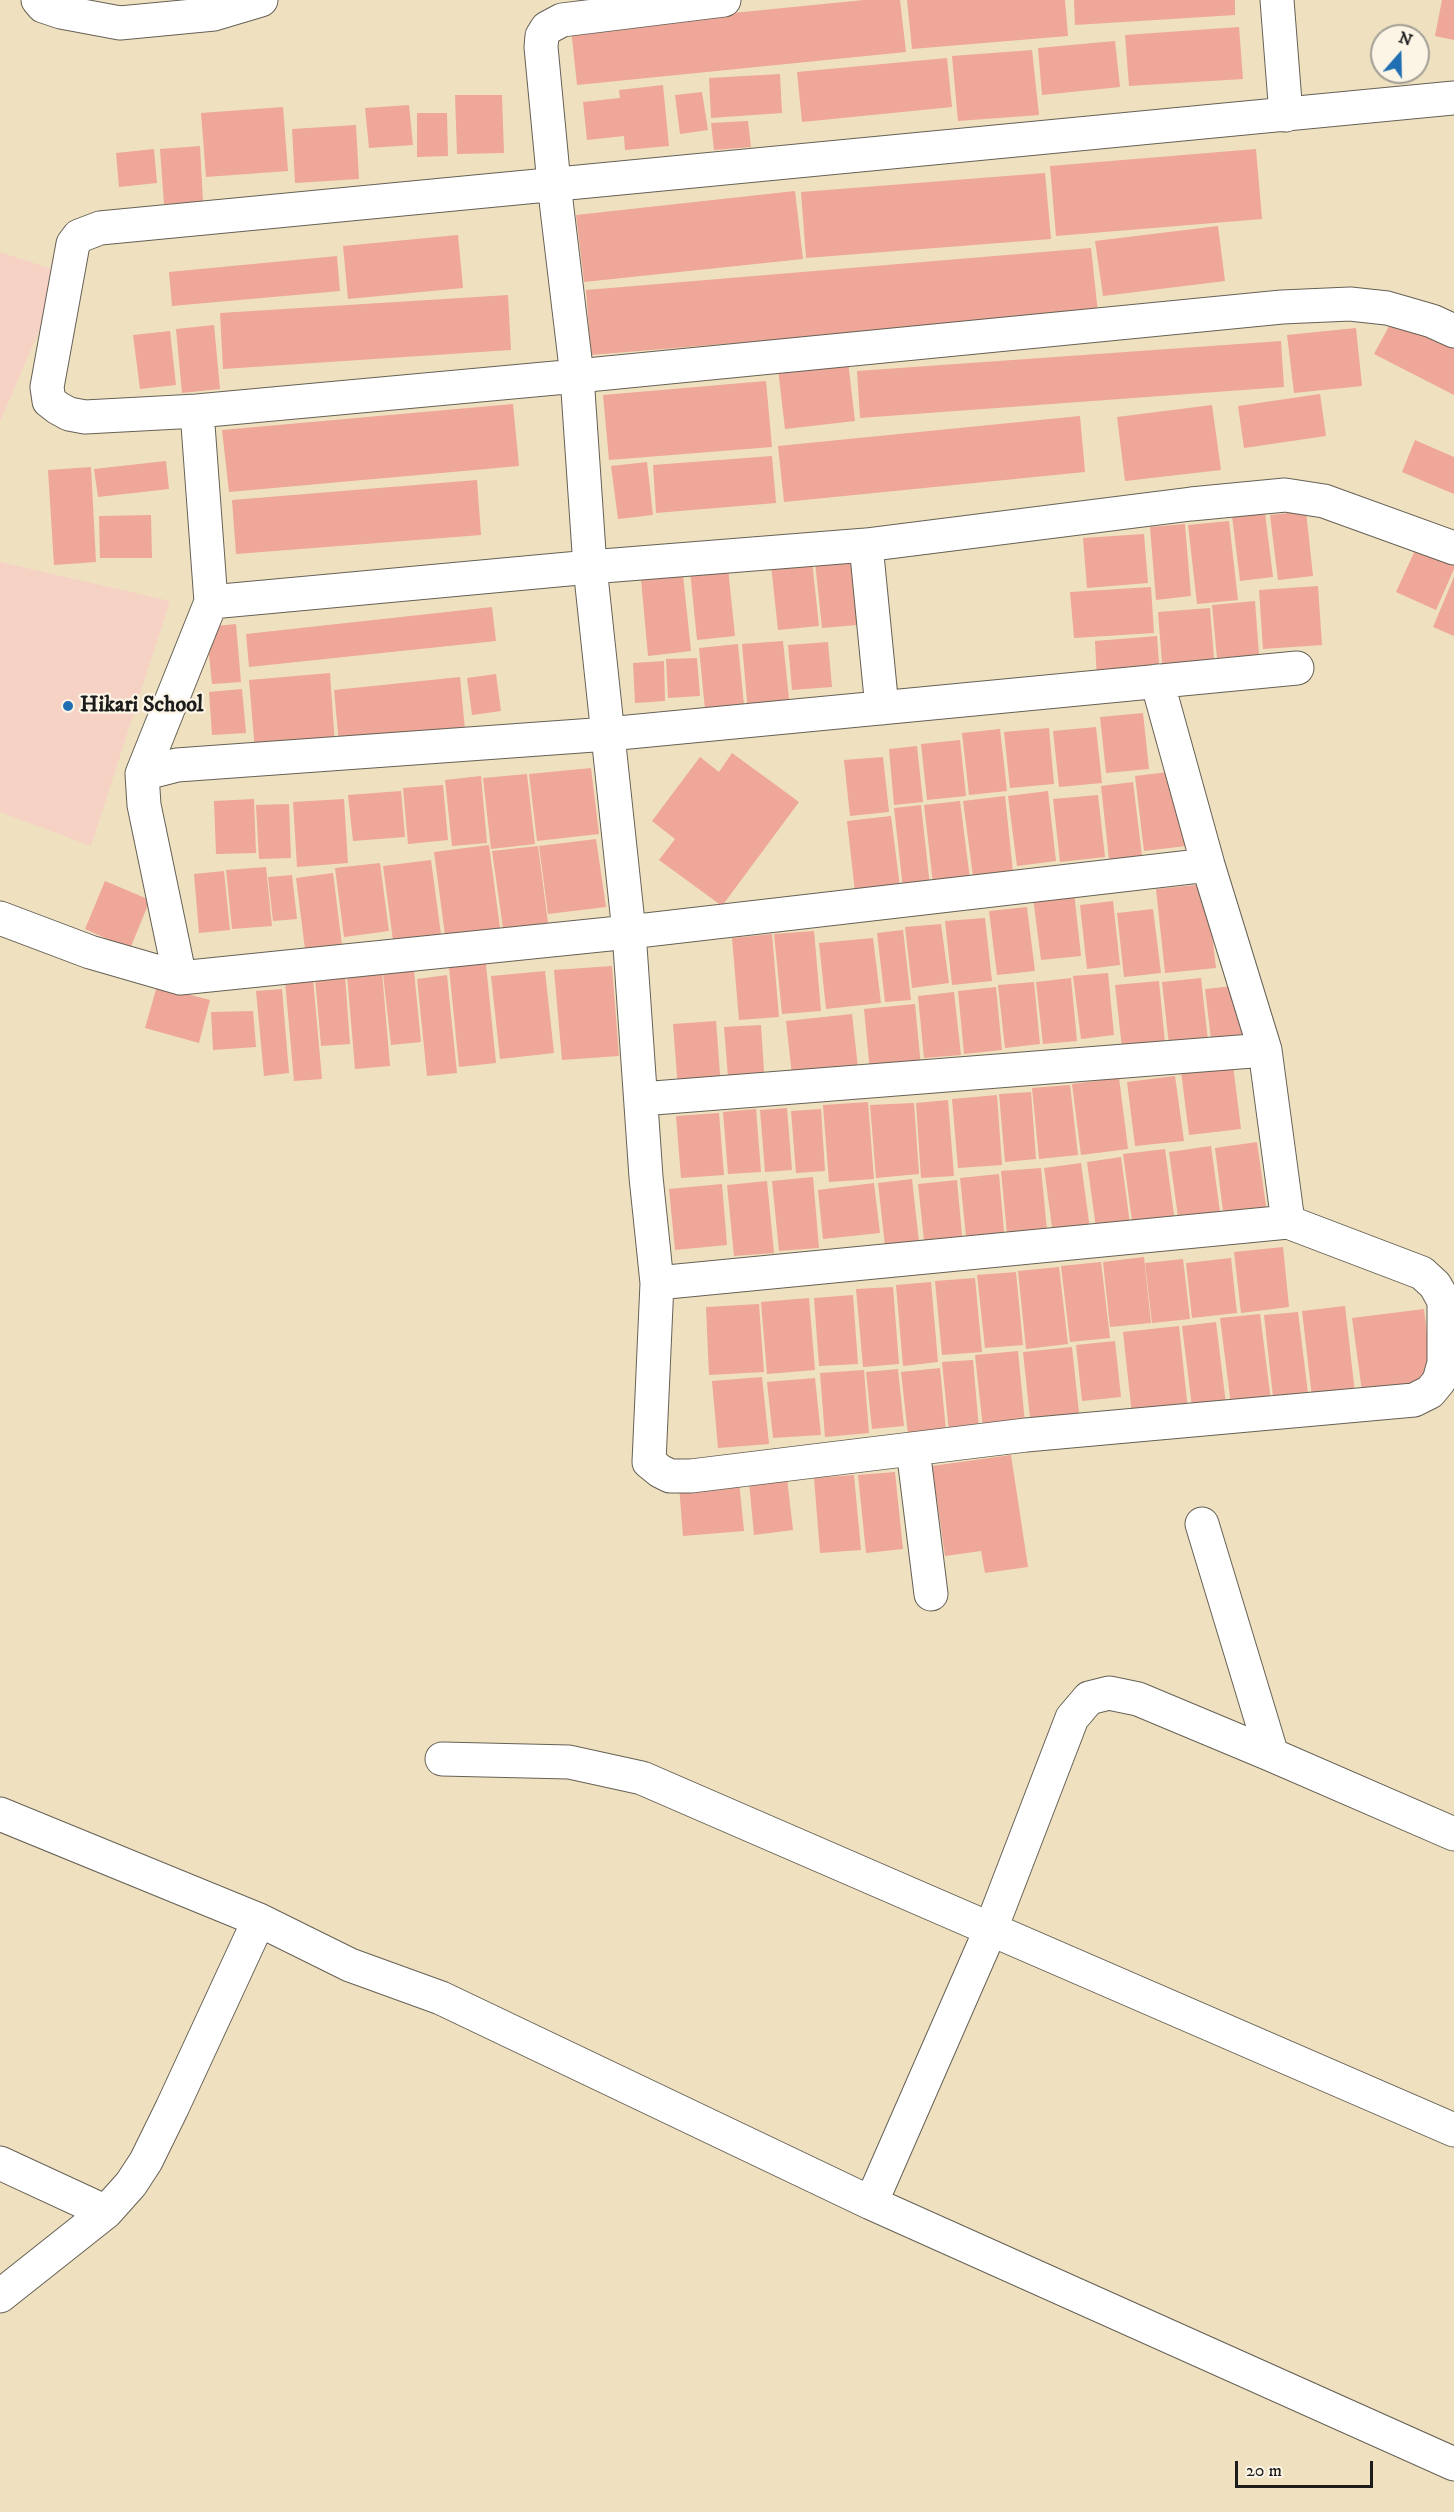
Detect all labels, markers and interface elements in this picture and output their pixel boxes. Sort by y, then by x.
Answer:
north arrow [1370,24,1430,84]
text: N [1396,27,1415,51]
place label: Hikari School [80,693,203,719]
marker: Hikari School [61,699,75,713]
scale bar [1238,2449,1376,2487]
text: 20 m [1246,2460,1282,2482]

